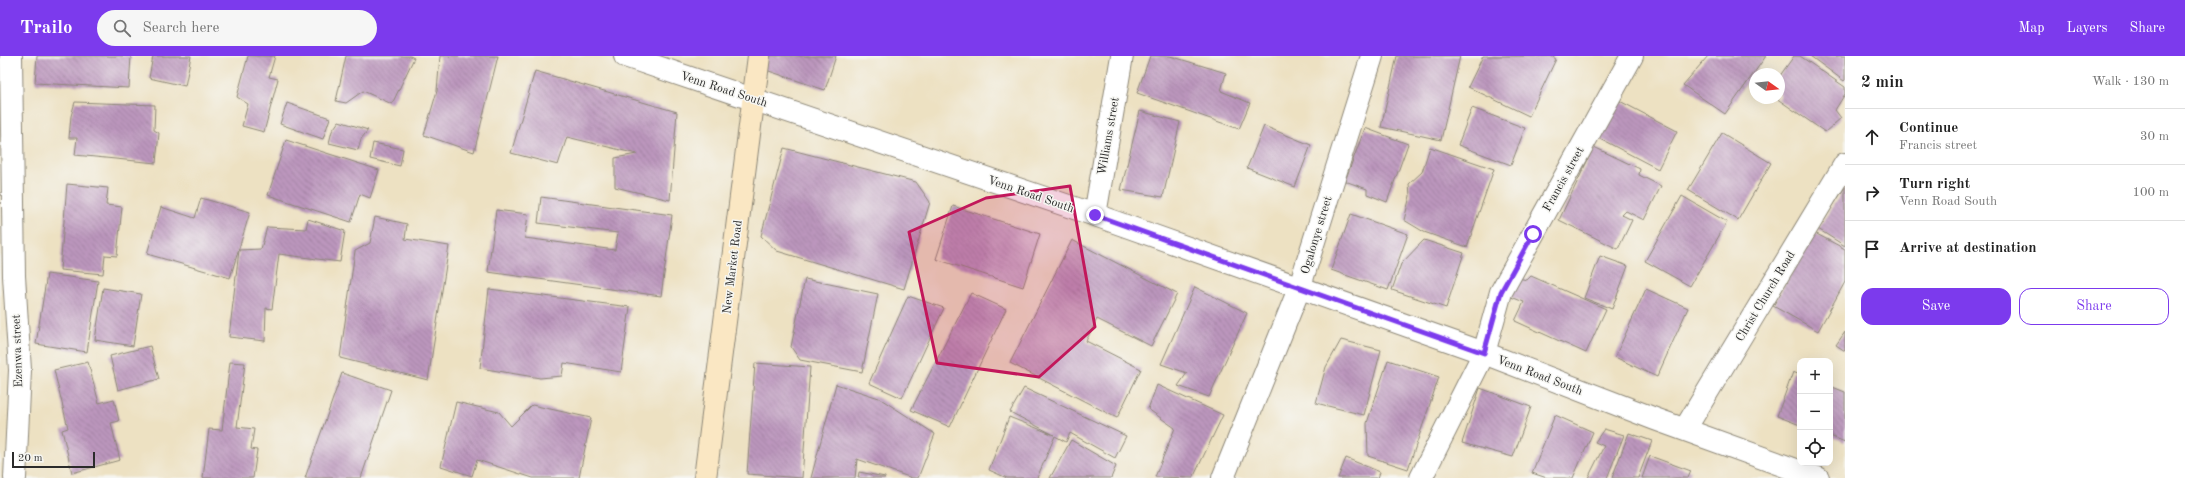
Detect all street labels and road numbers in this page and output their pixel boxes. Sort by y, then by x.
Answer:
street label: Venn Road South [679,70,769,110]
street label: Williams street [1096,96,1122,176]
street label: Francis street [1541,145,1587,214]
street label: Venn Road South [986,175,1076,216]
street label: Ogalonye street [1299,195,1334,276]
street label: New Market Road [721,220,745,315]
street label: Christ Church Road [1734,249,1798,344]
street label: Ezenwa street [11,314,25,388]
street label: Venn Road South [1495,354,1585,398]

